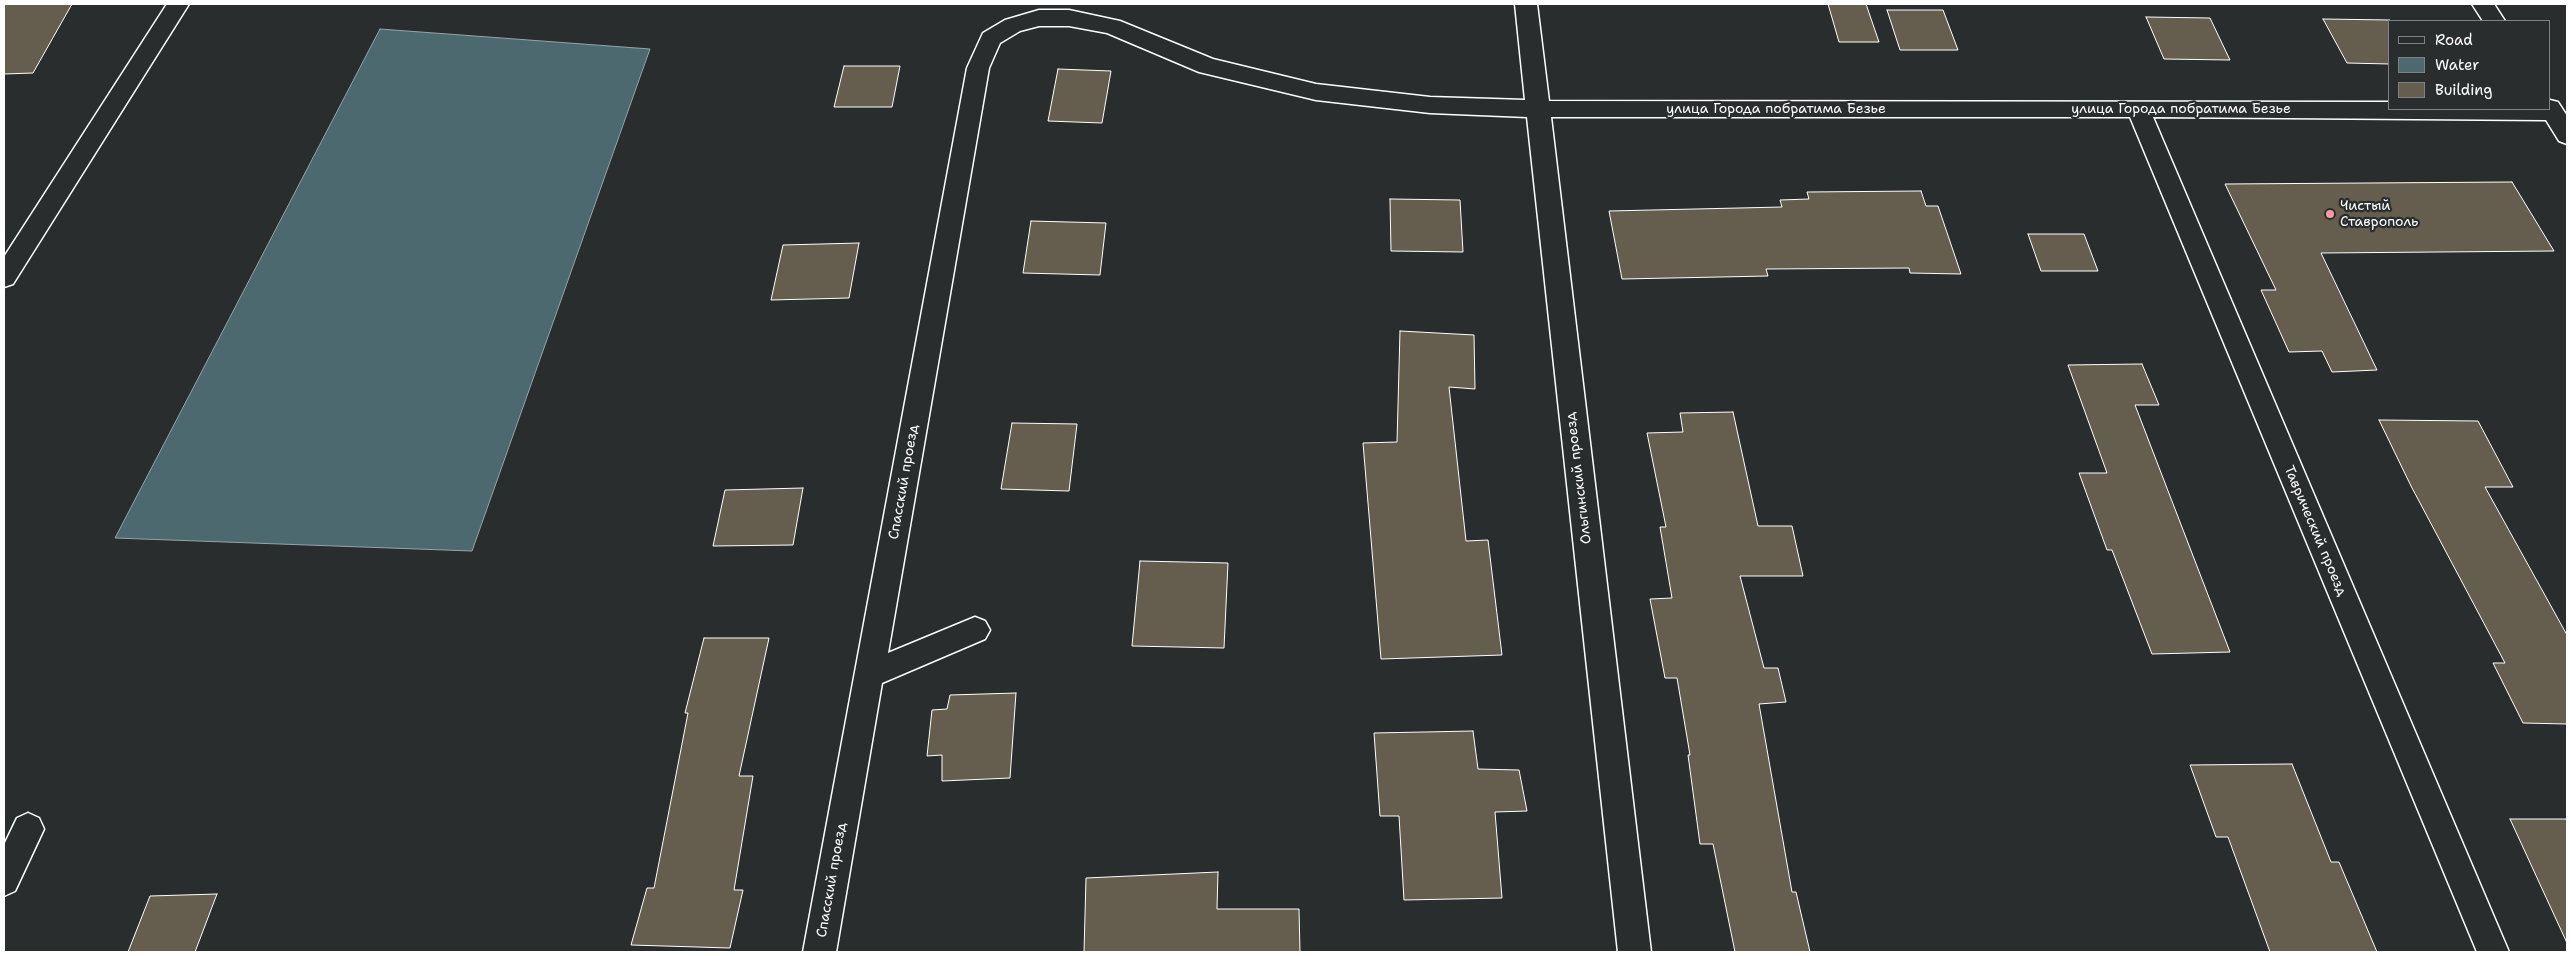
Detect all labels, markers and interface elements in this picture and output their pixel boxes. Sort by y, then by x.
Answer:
legend [2388,20,2551,110]
text: Road [2435,30,2473,50]
text: Water [2435,55,2479,75]
text: Building [2435,80,2492,100]
street label: улица Города побратима Безье [1666,101,1886,117]
street label: улица Города побратима Безье [2071,101,2291,117]
place label: Чистый Ставрополь [2340,198,2418,230]
marker: Чистый Ставрополь [2324,208,2336,220]
street label: Ольгинский проезд [1563,411,1595,545]
street label: Спасский проезд [886,423,922,541]
street label: Таврический проезд [2280,463,2350,599]
street label: Спасский проезд [814,821,850,939]

